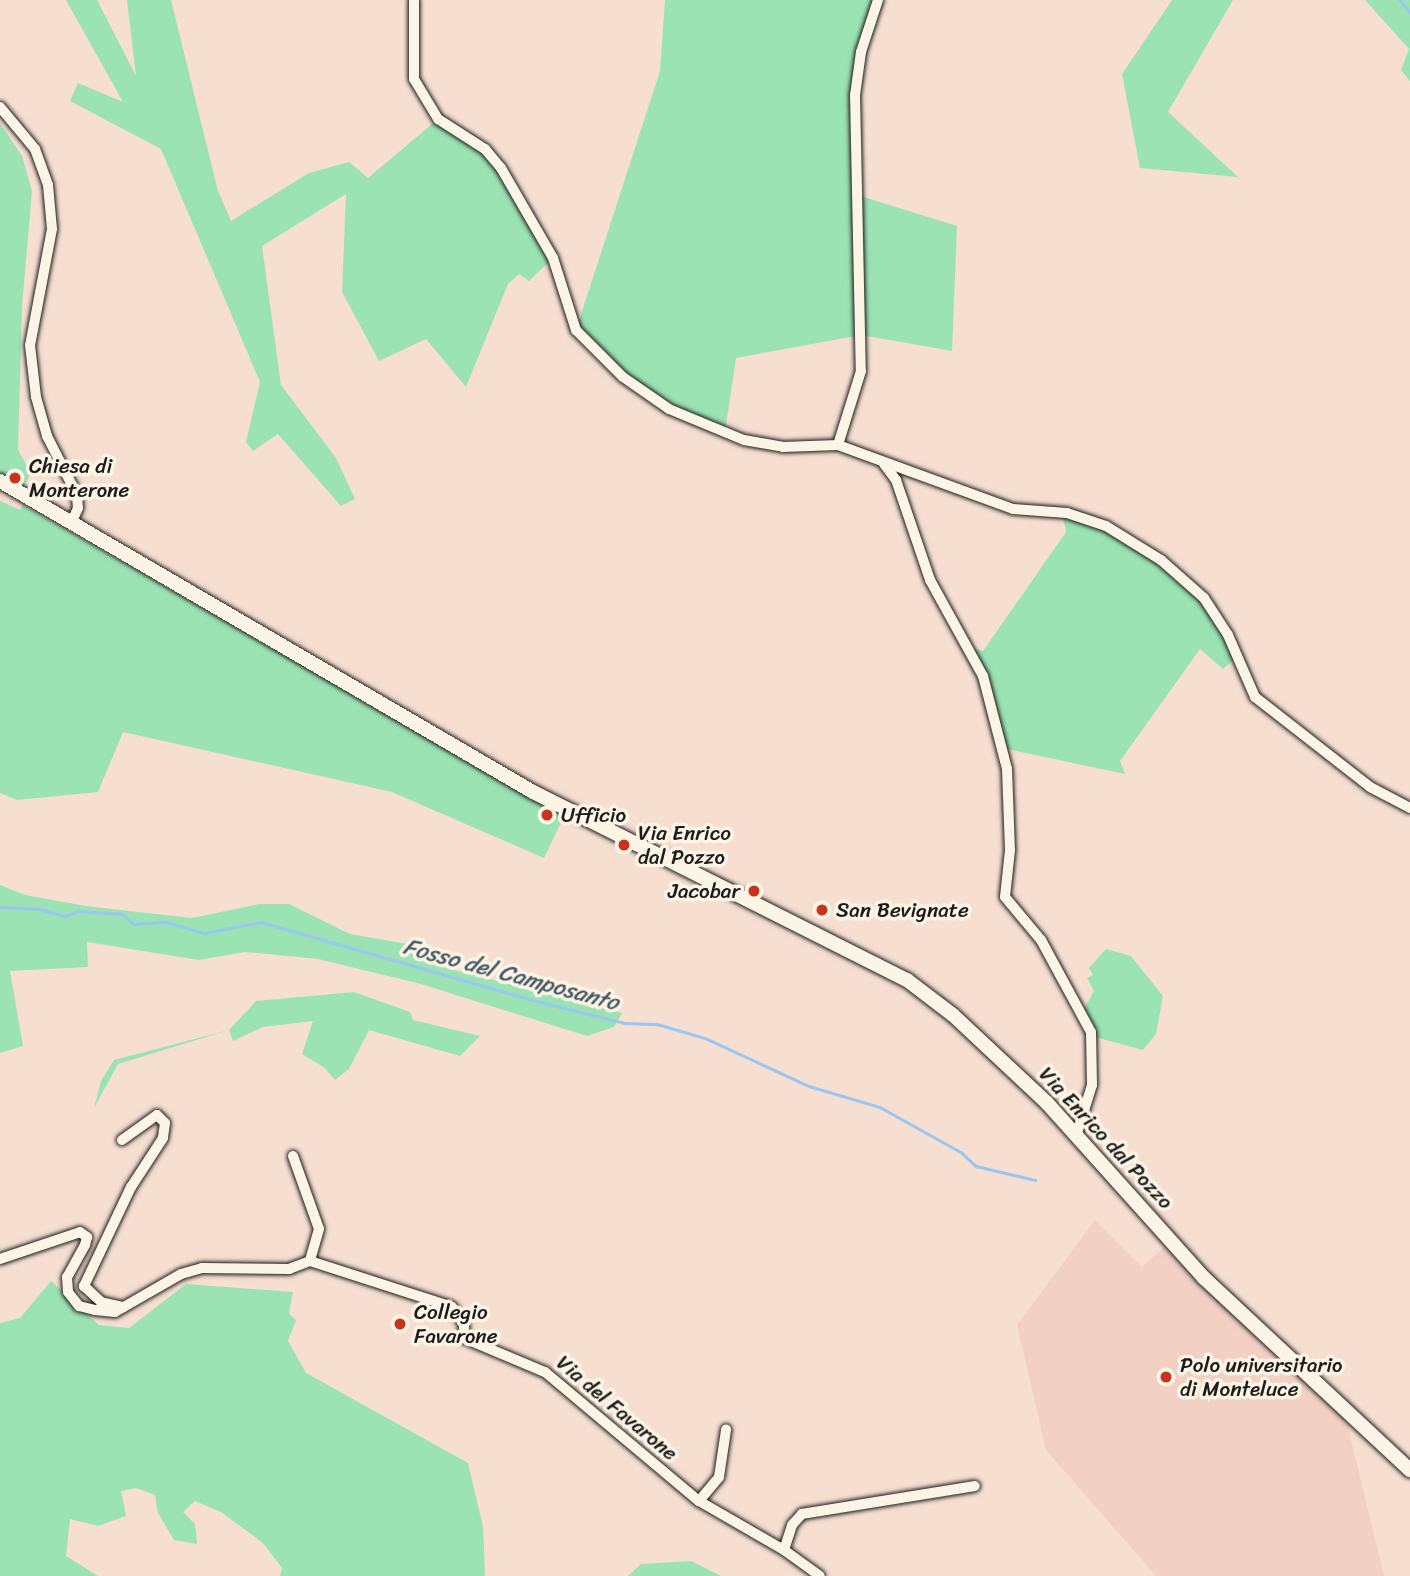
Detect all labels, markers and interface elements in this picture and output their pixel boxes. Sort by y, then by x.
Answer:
place label: Chiesa di Monterone [29,453,129,503]
marker: Chiesa di Monterone [7,470,23,486]
place label: Ufficio [561,802,626,828]
marker: Ufficio [539,807,555,823]
place label: Via Enrico dal Pozzo [638,820,731,870]
marker: Via Enrico dal Pozzo [616,837,632,853]
place label: Jacobar [668,878,740,904]
marker: Jacobar [746,883,762,899]
place label: San Bevignate [836,897,969,923]
marker: San Bevignate [814,902,830,918]
water label: Fosso del Camposanto [400,933,622,1017]
street label: Via Enrico dal Pozzo [1034,1062,1178,1214]
place label: Collegio Favarone [414,1299,497,1349]
marker: Collegio Favarone [392,1316,408,1332]
street label: Via del Favarone [551,1350,683,1466]
place label: Polo universitario di Monteluce [1180,1352,1343,1402]
marker: Polo universitario di Monteluce [1158,1369,1174,1385]

